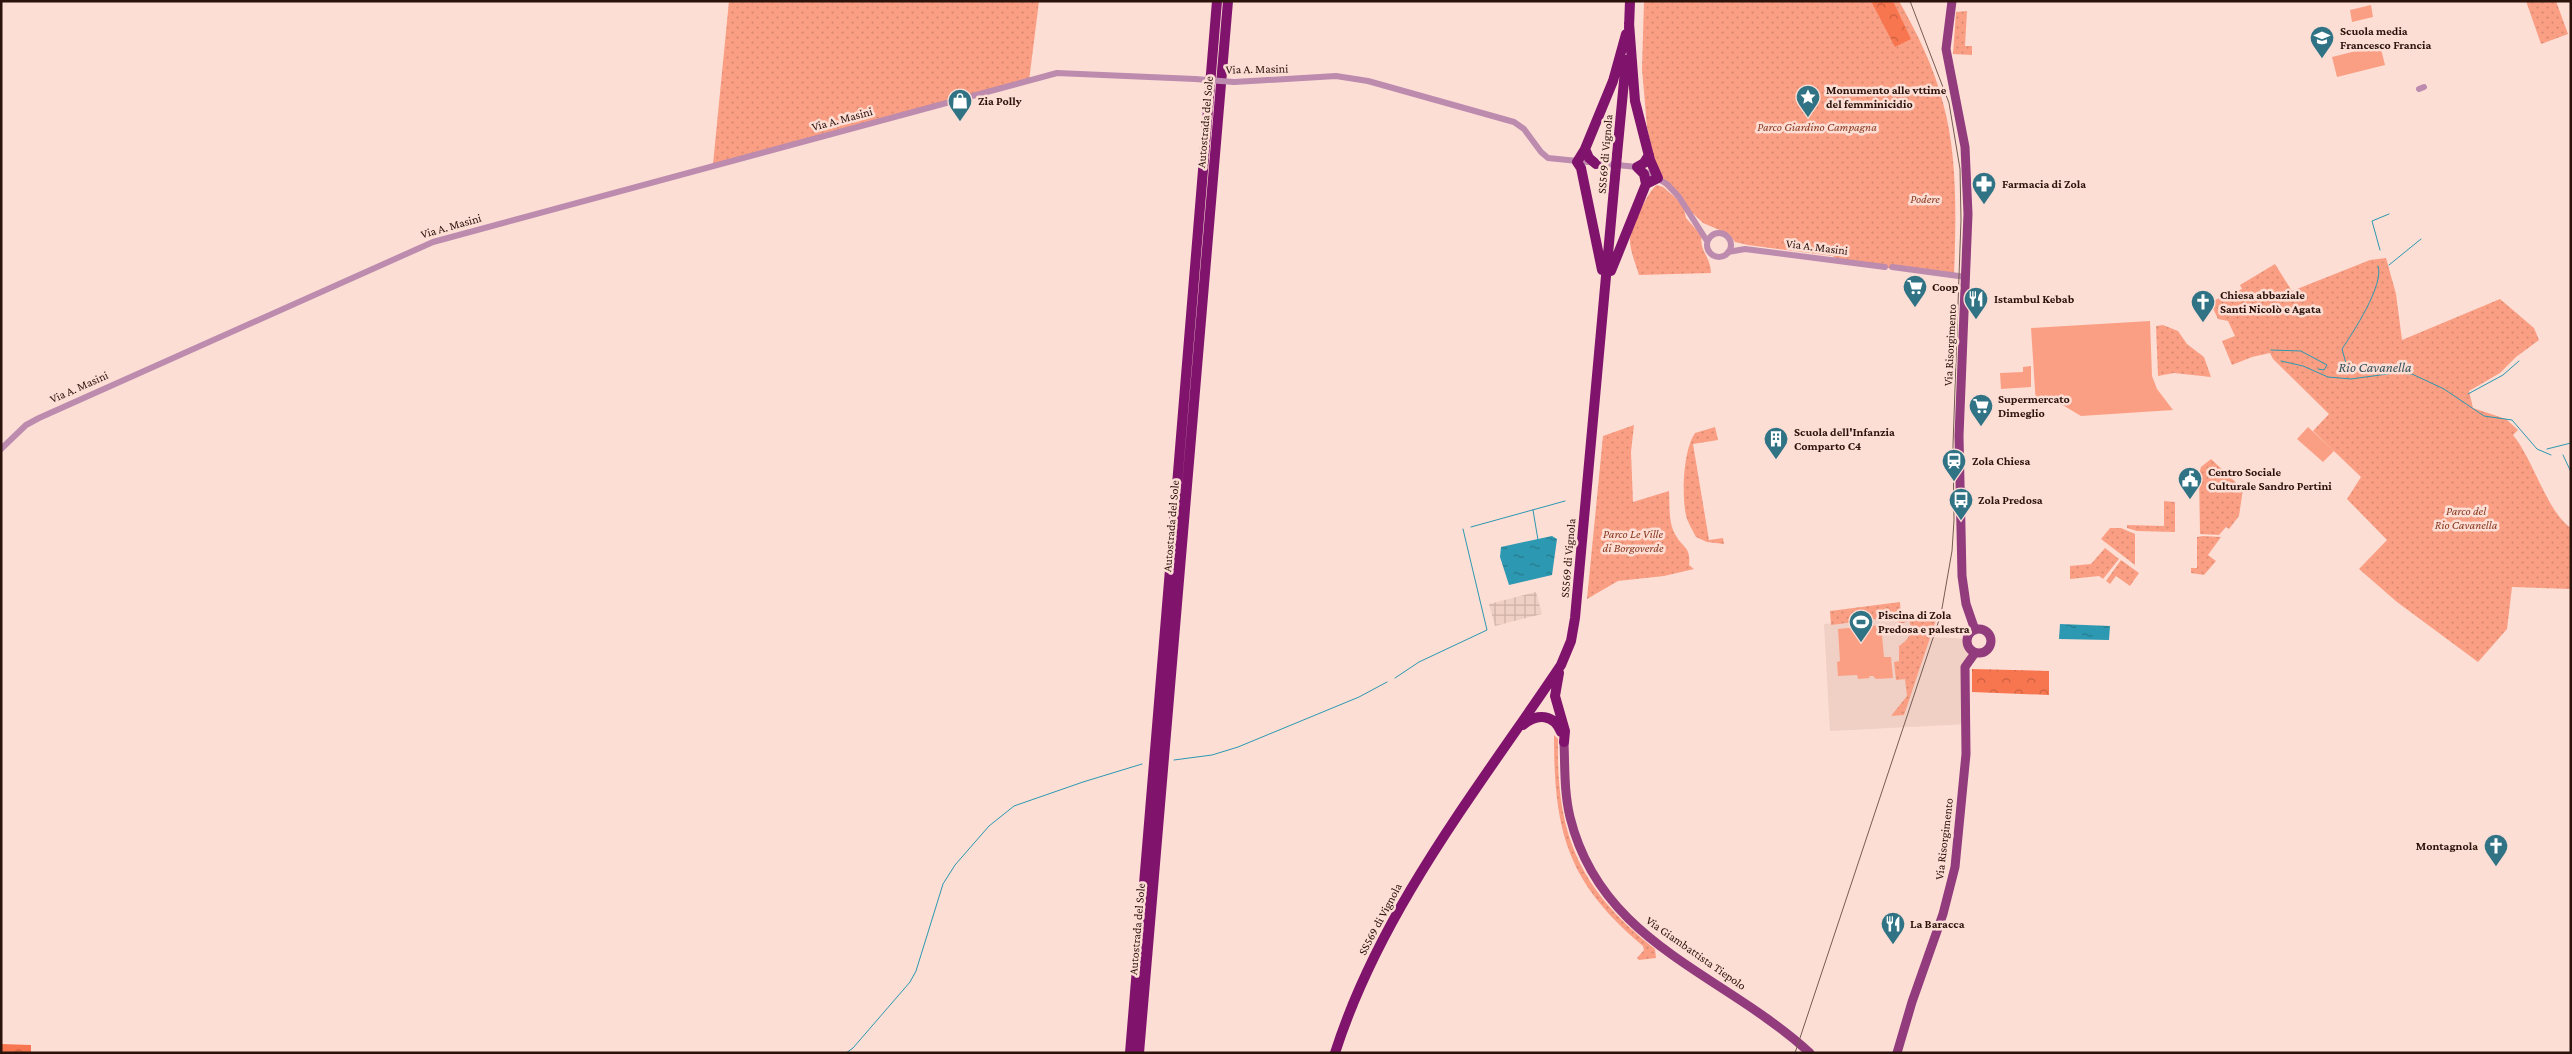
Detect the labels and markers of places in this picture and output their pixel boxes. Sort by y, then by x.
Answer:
place label: Scuola media Francesco Francia [2340,24,2431,52]
school or university icon: Scuola media Francesco Francia [2309,25,2335,59]
place label: Monumento alle vttime del femminicidio [1826,83,1947,111]
place icon: Monumento alle vttime del femminicidio [1795,84,1821,118]
shop icon: Zia Polly [947,88,973,122]
place label: Zia Polly [978,94,1022,108]
pharmacy icon: Farmacia di Zola [1971,171,1997,205]
place label: Farmacia di Zola [2002,177,2086,191]
supermarket icon: Coop [1902,274,1928,308]
place label: Coop [1932,280,1959,294]
restaurant icon: Istambul Kebab [1963,286,1989,320]
place label: Chiesa abbaziale Santi Nicolò e Agata [2220,288,2321,316]
church icon: Chiesa abbaziale Santi Nicolò e Agata [2190,289,2216,323]
place label: Istambul Kebab [1994,292,2075,306]
place label: Supermercato Dimeglio [1998,392,2070,420]
supermarket icon: Supermercato Dimeglio [1968,393,1994,427]
place label: Scuola dell'Infanzia Comparto C4 [1794,425,1895,453]
building icon: Scuola dell'Infanzia Comparto C4 [1763,426,1789,460]
station icon: Zola Chiesa [1941,448,1967,482]
place label: Zola Chiesa [1972,454,2030,468]
place label: Centro Sociale Culturale Sandro Pertini [2208,465,2332,493]
public building icon: Centro Sociale Culturale Sandro Pertini [2177,466,2203,500]
bus stop icon: Zola Predosa [1948,487,1974,521]
place label: Zola Predosa [1978,493,2043,507]
place label: Piscina di Zola Predosa e palestra [1878,608,1970,636]
sports icon: Piscina di Zola Predosa e palestra [1848,609,1874,643]
church icon: Montagnola [2483,833,2509,867]
place label: Montagnola [2416,839,2478,853]
restaurant icon: La Baracca [1880,911,1906,945]
place label: La Baracca [1910,917,1965,931]

